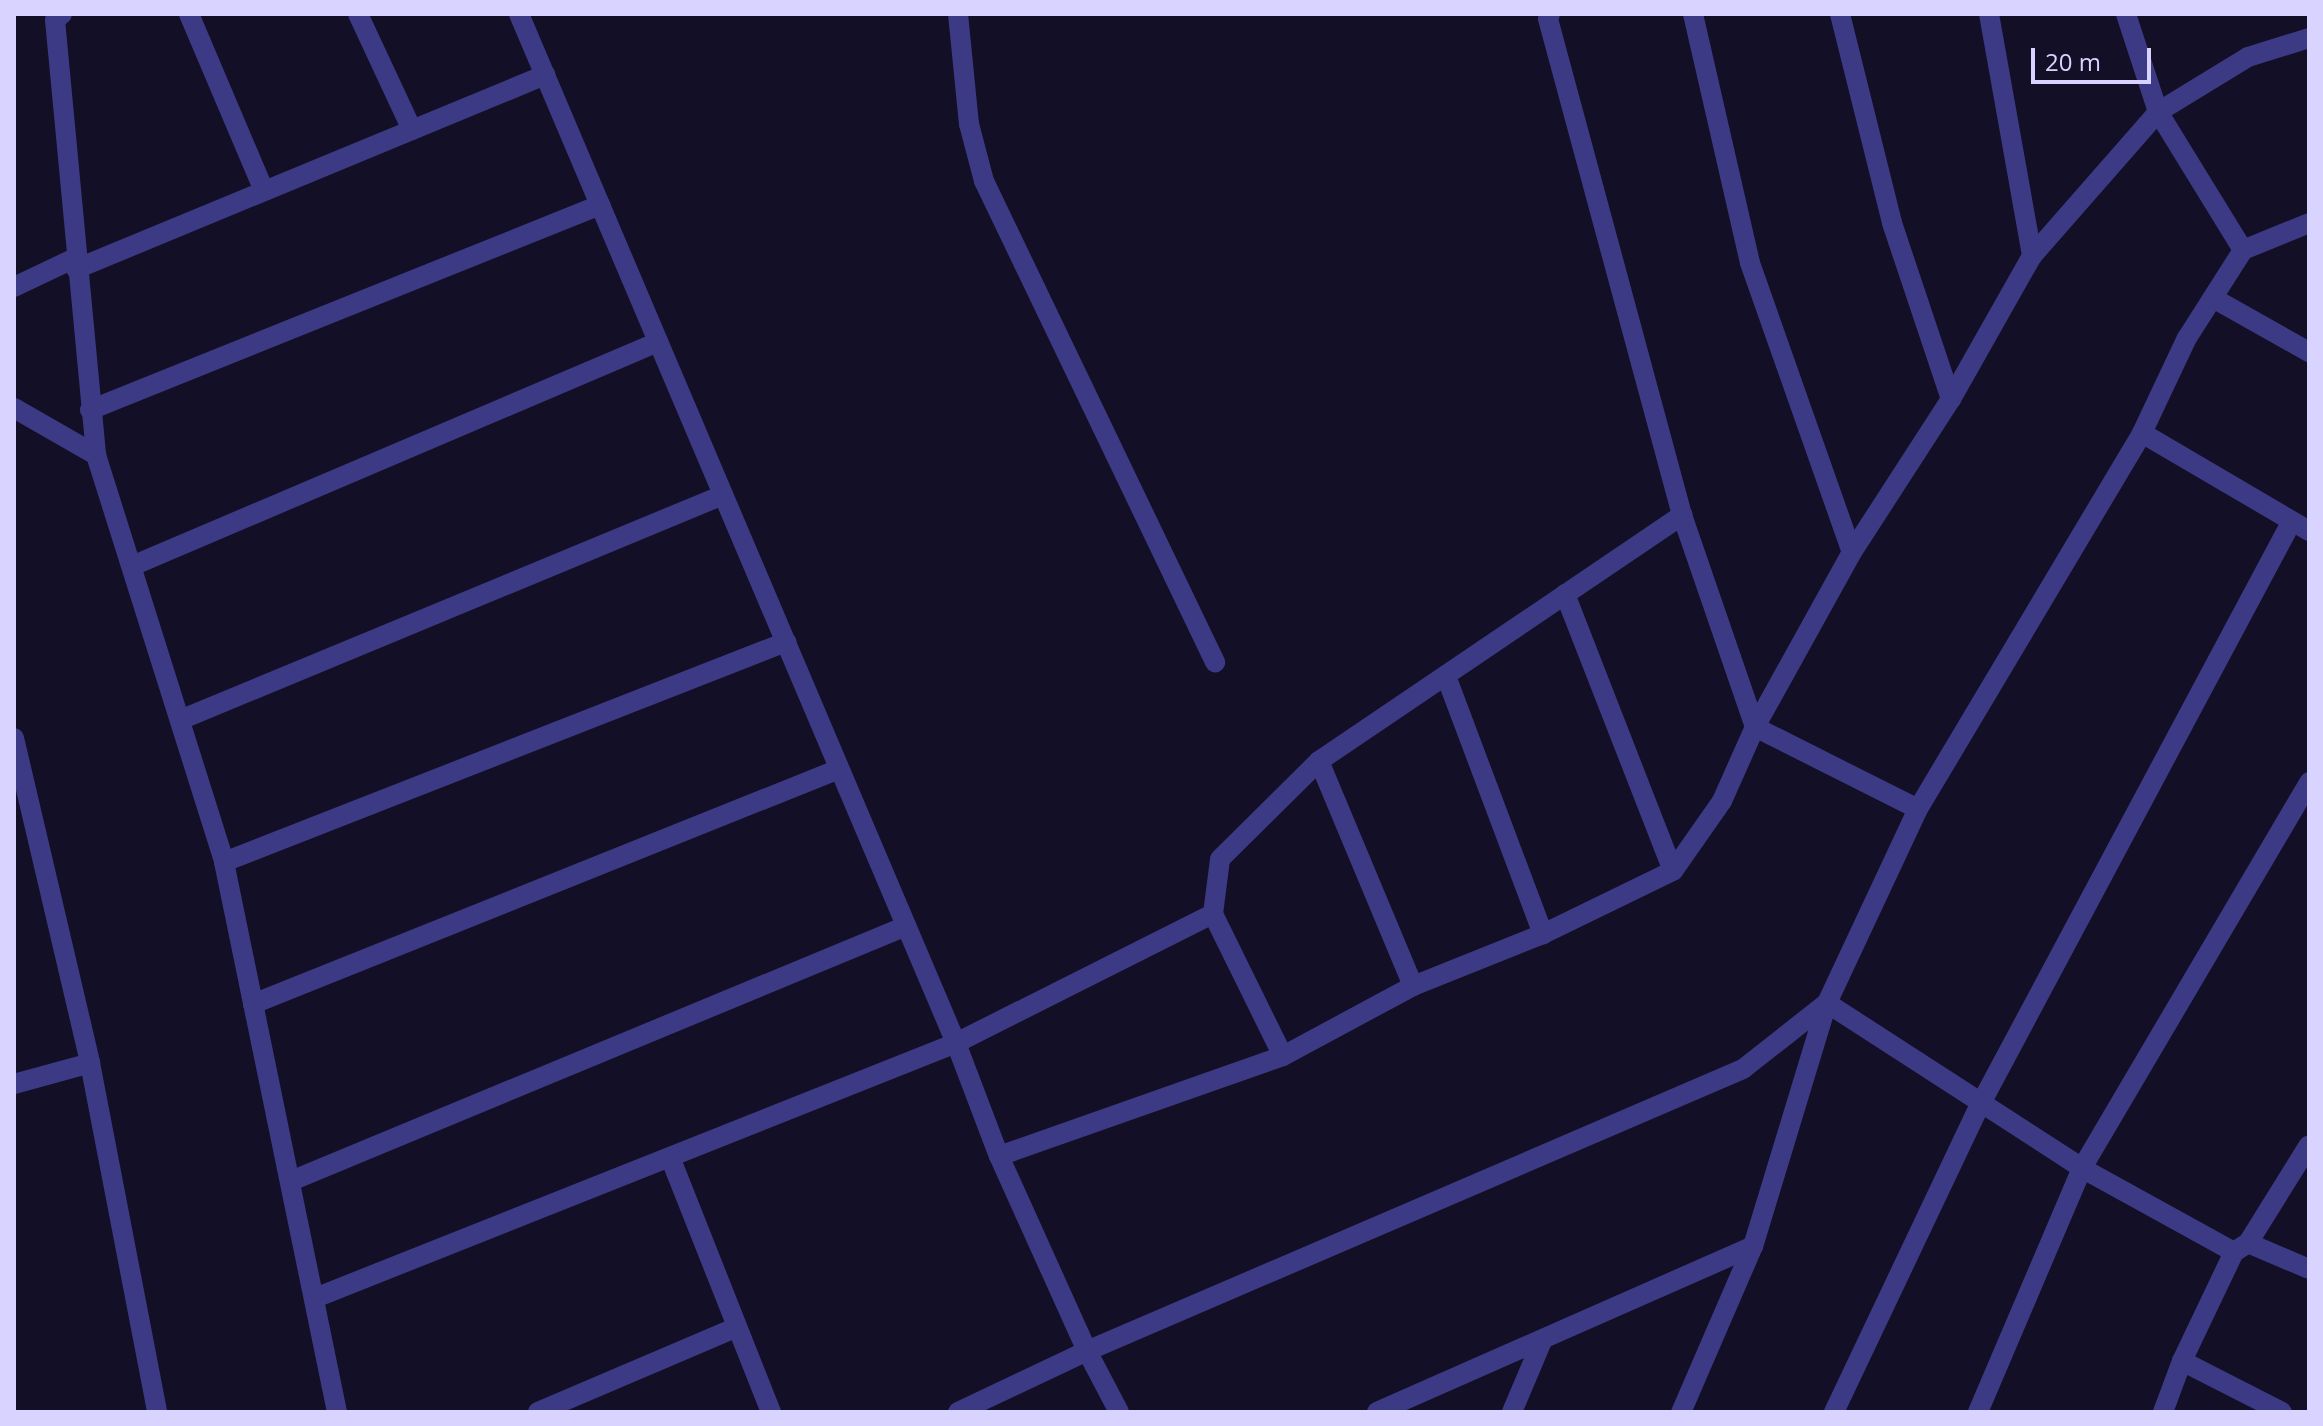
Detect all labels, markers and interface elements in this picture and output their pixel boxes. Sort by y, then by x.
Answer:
scale bar [2035,32,2155,82]
text: 20 m [2045,45,2101,78]

